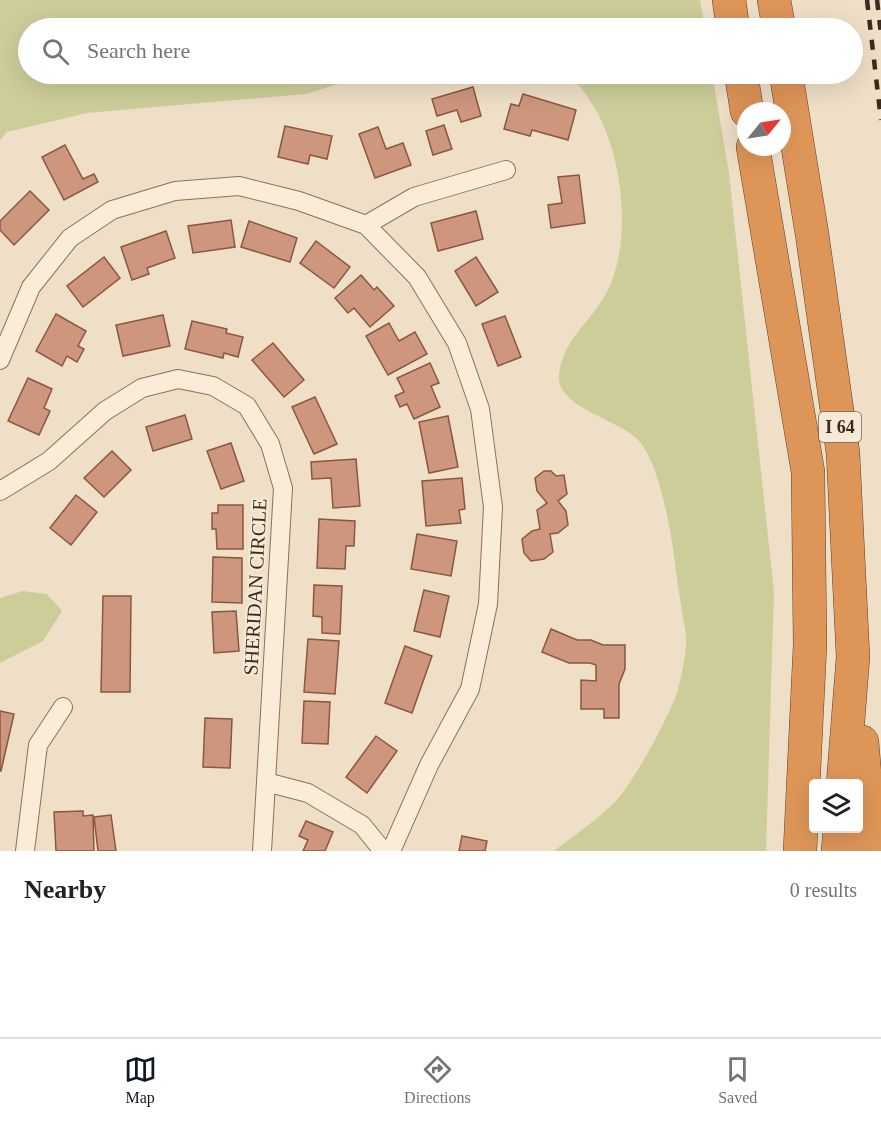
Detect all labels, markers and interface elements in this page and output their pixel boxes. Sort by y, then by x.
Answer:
search box [18,18,863,84]
icon: search [39,35,72,68]
text: Search here [87,38,190,63]
north arrow [737,102,791,156]
road number: I 64 [819,412,861,442]
street label: SHERIDAN CIRCLE [239,498,271,676]
map controls [809,779,863,833]
button: layers [809,779,863,833]
text: Nearby [24,875,106,904]
text: 0 results [790,879,857,901]
tab: Map [124,1053,157,1107]
tab: Directions [404,1053,471,1107]
tab: Saved [718,1053,757,1107]

